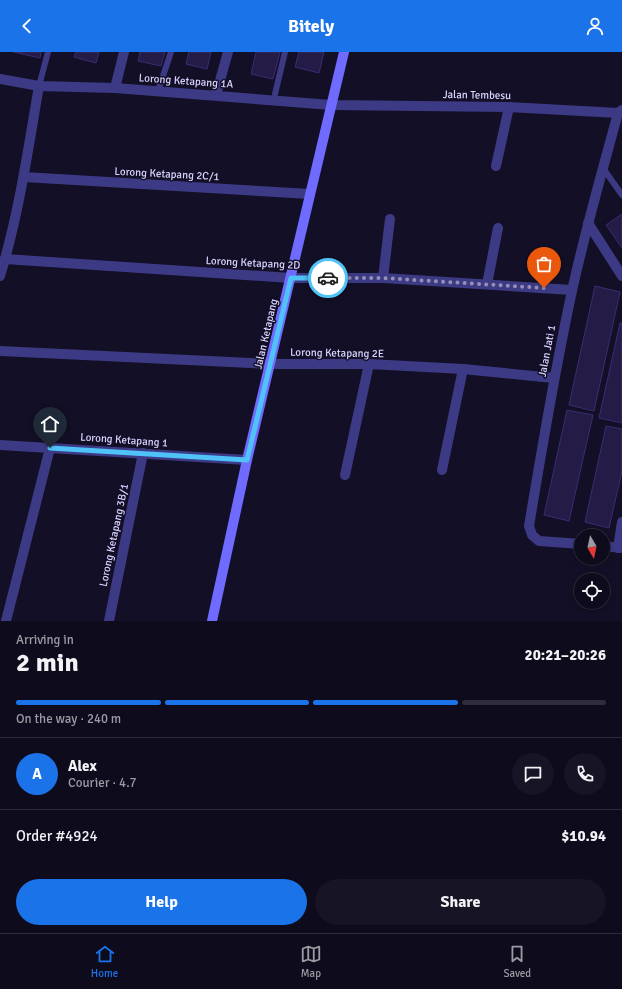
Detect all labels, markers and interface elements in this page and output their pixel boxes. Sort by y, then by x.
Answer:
icon: back [16,15,38,37]
text: Bitely [288,15,334,37]
icon: person [584,15,606,37]
street label: Lorong Ketapang 1A [138,71,234,91]
street label: Jalan Tembesu [443,88,511,102]
street label: Lorong Ketapang 2C/1 [114,165,220,183]
pin [527,247,561,288]
icon: bag [533,253,555,275]
street label: Lorong Ketapang 2D [205,254,301,272]
courier [308,258,348,298]
icon: car [317,267,339,289]
street label: Jalan Ketapang [252,297,280,371]
street label: Jalan Jati 1 [536,324,558,378]
street label: Lorong Ketapang 2E [290,346,384,360]
pin [33,407,67,448]
icon: home [39,413,61,435]
street label: Lorong Ketapang 1 [80,430,168,450]
street label: Lorong Ketapang 3B/1 [97,482,131,588]
north arrow [574,529,610,565]
map controls [574,529,610,609]
button: locate [574,573,610,609]
text: Arriving in [16,632,74,648]
text: 20:21–20:26 [525,646,606,664]
text: 2 min [16,647,79,679]
text: On the way · 240 m [16,711,121,727]
button: chat [512,753,554,795]
button: phone [564,753,606,795]
text: Alex [68,757,97,775]
text: A [32,765,42,783]
text: Courier · 4.7 [68,775,137,791]
text: Order #4924 [16,827,98,845]
text: $10.94 [561,827,606,845]
button: Help [16,879,307,925]
button: Share [315,879,606,925]
tab: Home [91,943,118,980]
tab: Map [300,943,322,980]
tab: Saved [503,943,531,980]

